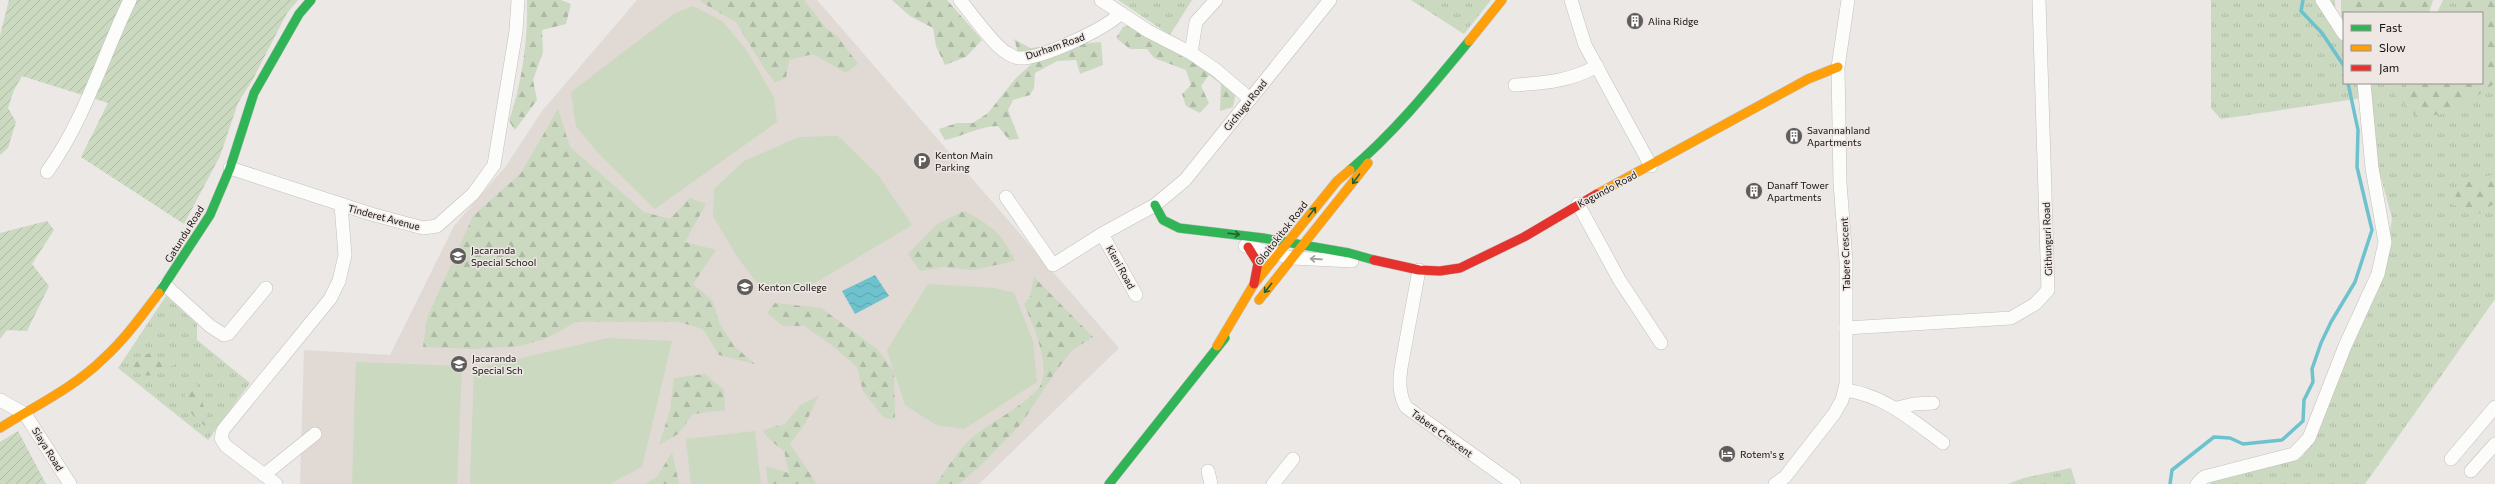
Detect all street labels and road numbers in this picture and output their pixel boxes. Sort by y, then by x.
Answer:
street label: Durham Road [1024,30,1086,62]
street label: Gichugu Road [1221,77,1269,133]
street label: Kagundo Road [1575,168,1639,210]
street label: Oloitokitok Road [1252,198,1310,267]
street label: Tinderet Avenue [347,202,421,232]
street label: Githunguri Road [2040,202,2054,276]
street label: Gatundu Road [162,203,206,265]
street label: Tabere Crescent [1838,217,1852,291]
street label: Kieni Road [1104,243,1138,291]
street label: Tabere Crescent [1409,407,1475,459]
street label: Siaya Road [30,425,66,473]

